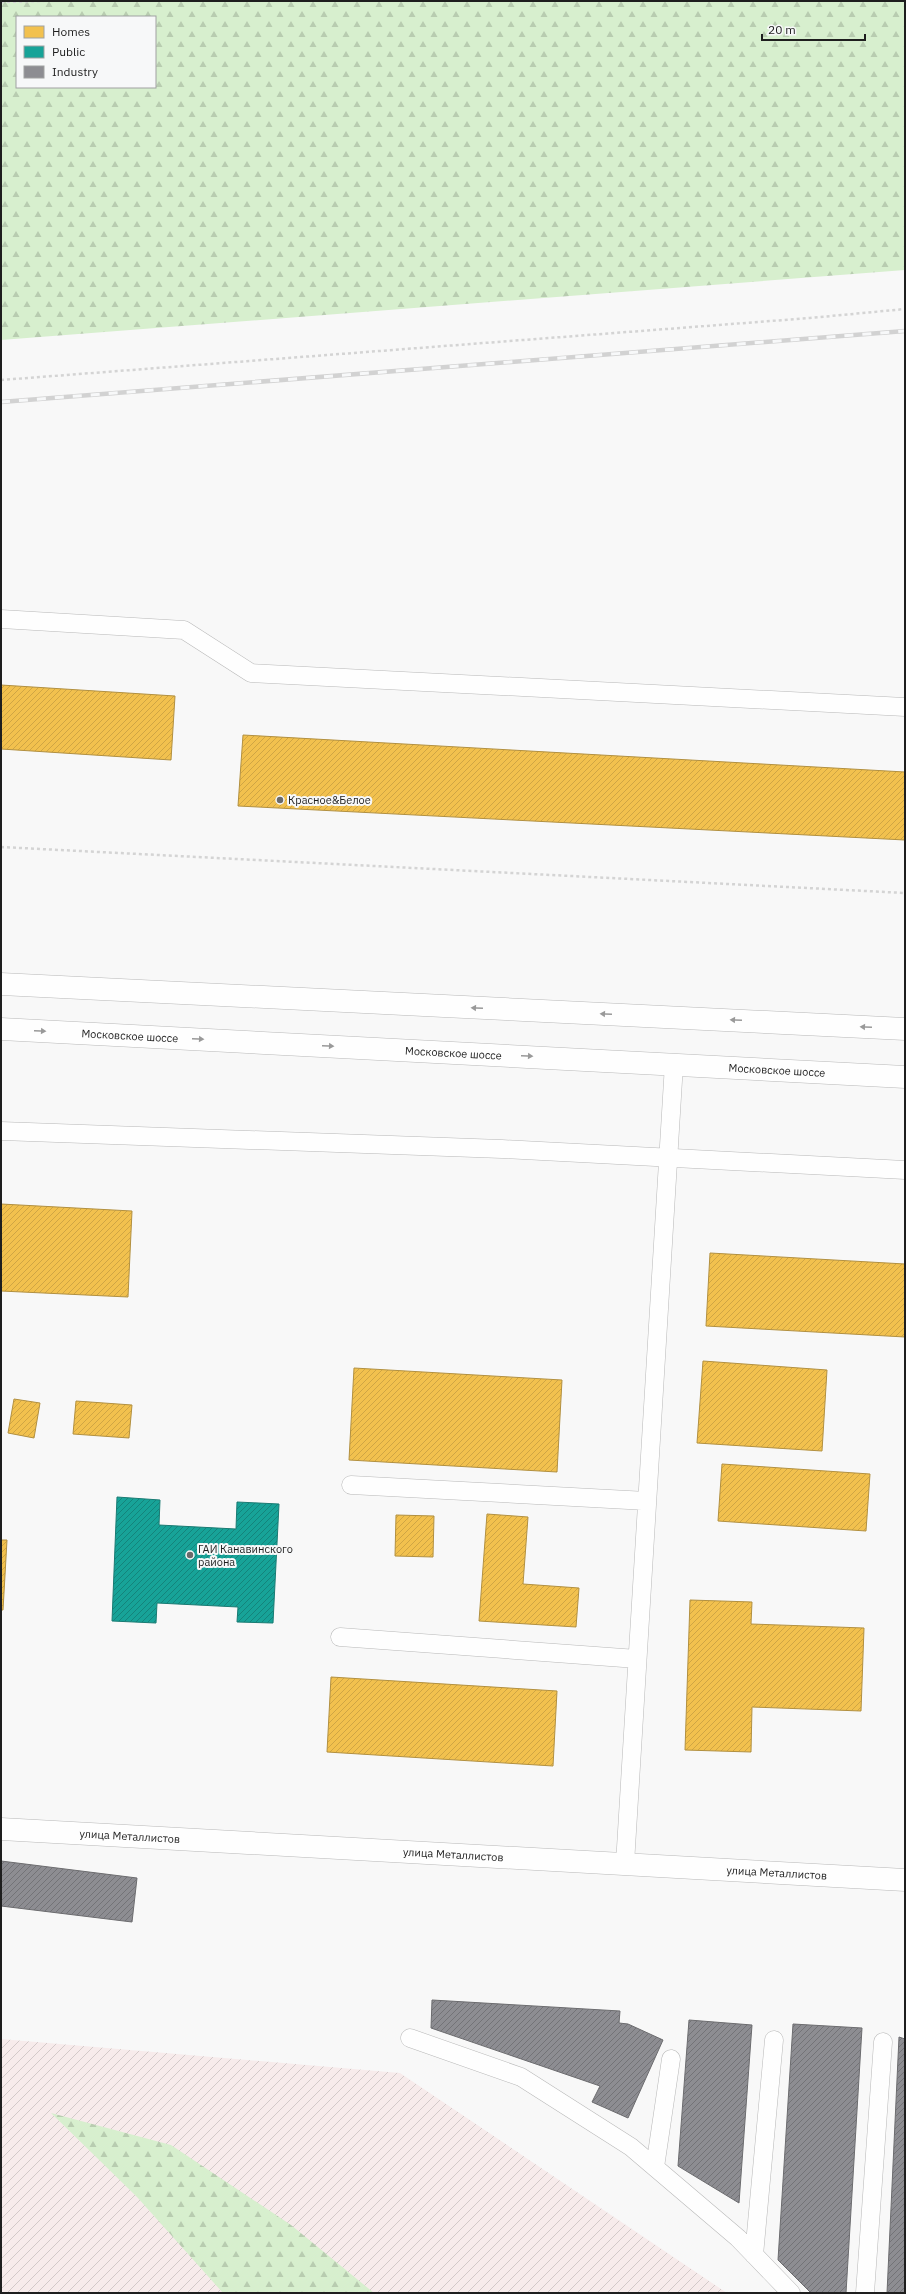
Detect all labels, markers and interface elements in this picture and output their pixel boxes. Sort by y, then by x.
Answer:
legend [16,16,156,88]
scale bar [762,16,865,42]
text: 20 m [768,22,796,37]
text: Homes [52,24,90,39]
text: Public [52,44,85,59]
text: Industry [52,64,98,79]
place label: Красное&Белое [288,793,371,807]
marker: Красное&Белое [275,795,285,805]
one-way arrow [471,1004,483,1011]
one-way arrow [599,1011,612,1017]
one-way arrow [730,1017,742,1024]
one-way arrow [860,1023,872,1030]
street label: Московское шоссе [81,1026,179,1045]
one-way arrow [34,1028,47,1034]
one-way arrow [192,1036,204,1043]
one-way arrow [322,1043,335,1049]
street label: Московское шоссе [405,1043,502,1063]
one-way arrow [521,1053,533,1060]
street label: Московское шоссе [728,1061,826,1080]
place label: ГАИ Канавинского района [198,1542,293,1569]
marker: ГАИ Канавинского района [185,1550,195,1560]
street label: улица Металлистов [79,1826,181,1846]
street label: улица Металлистов [403,1845,504,1864]
street label: улица Металлистов [726,1863,828,1883]

